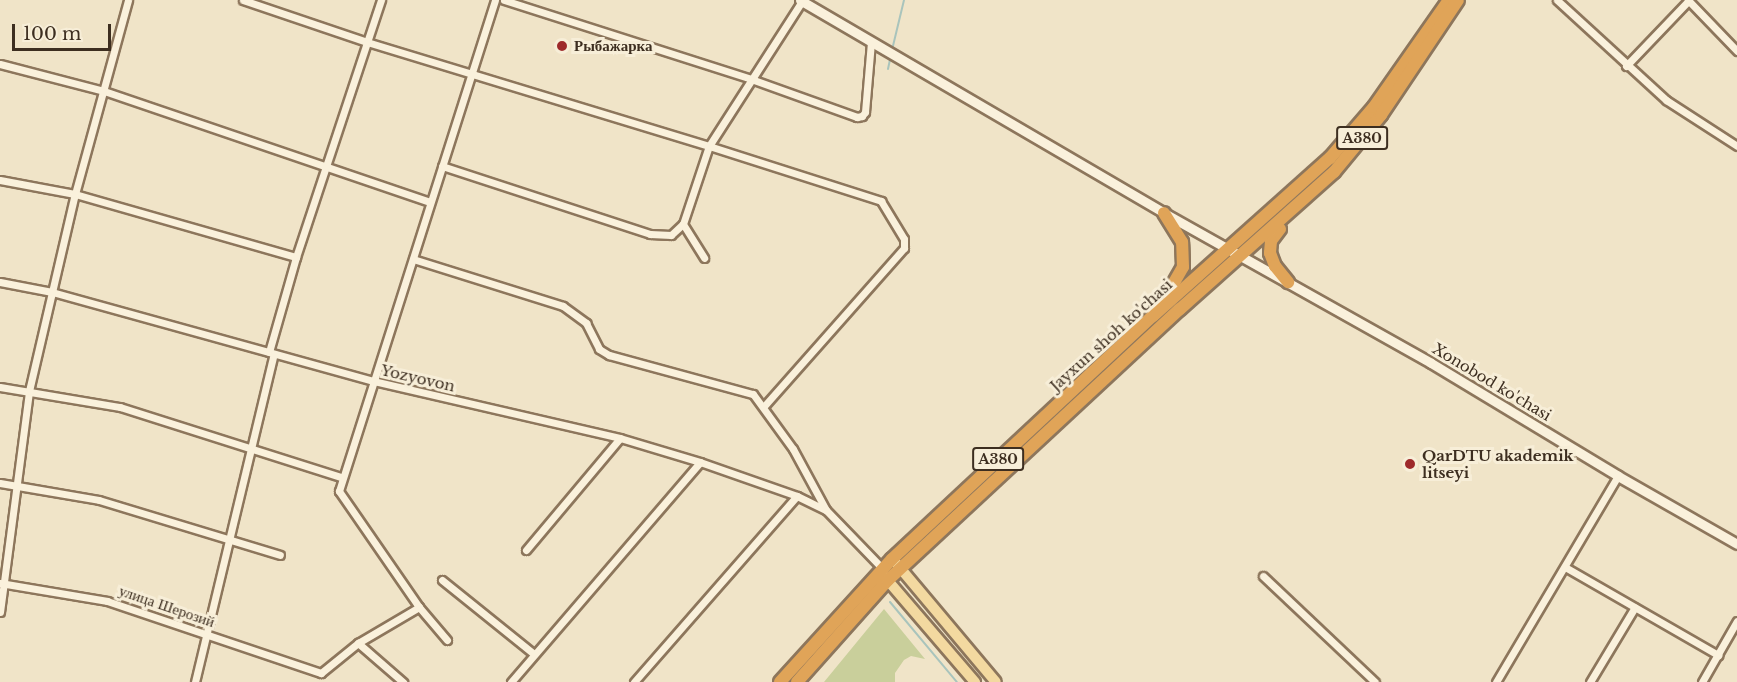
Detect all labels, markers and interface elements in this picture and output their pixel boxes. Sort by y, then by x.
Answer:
scale bar [15,12,114,50]
text: 100 m [23,23,81,45]
place label: Рыбажарка [574,37,653,55]
marker: Рыбажарка [555,39,569,53]
road number: A380 [1335,127,1389,149]
street label: Jayxun shoh ko'chasi [1046,275,1176,395]
street label: Xonobod ko'chasi [1429,339,1555,425]
street label: Yozyovon [379,361,457,395]
place label: QarDTU akademik litseyi [1422,446,1574,481]
road number: A380 [971,448,1025,470]
marker: QarDTU akademik litseyi [1403,457,1417,471]
street label: улица Шерозий [117,581,217,631]

